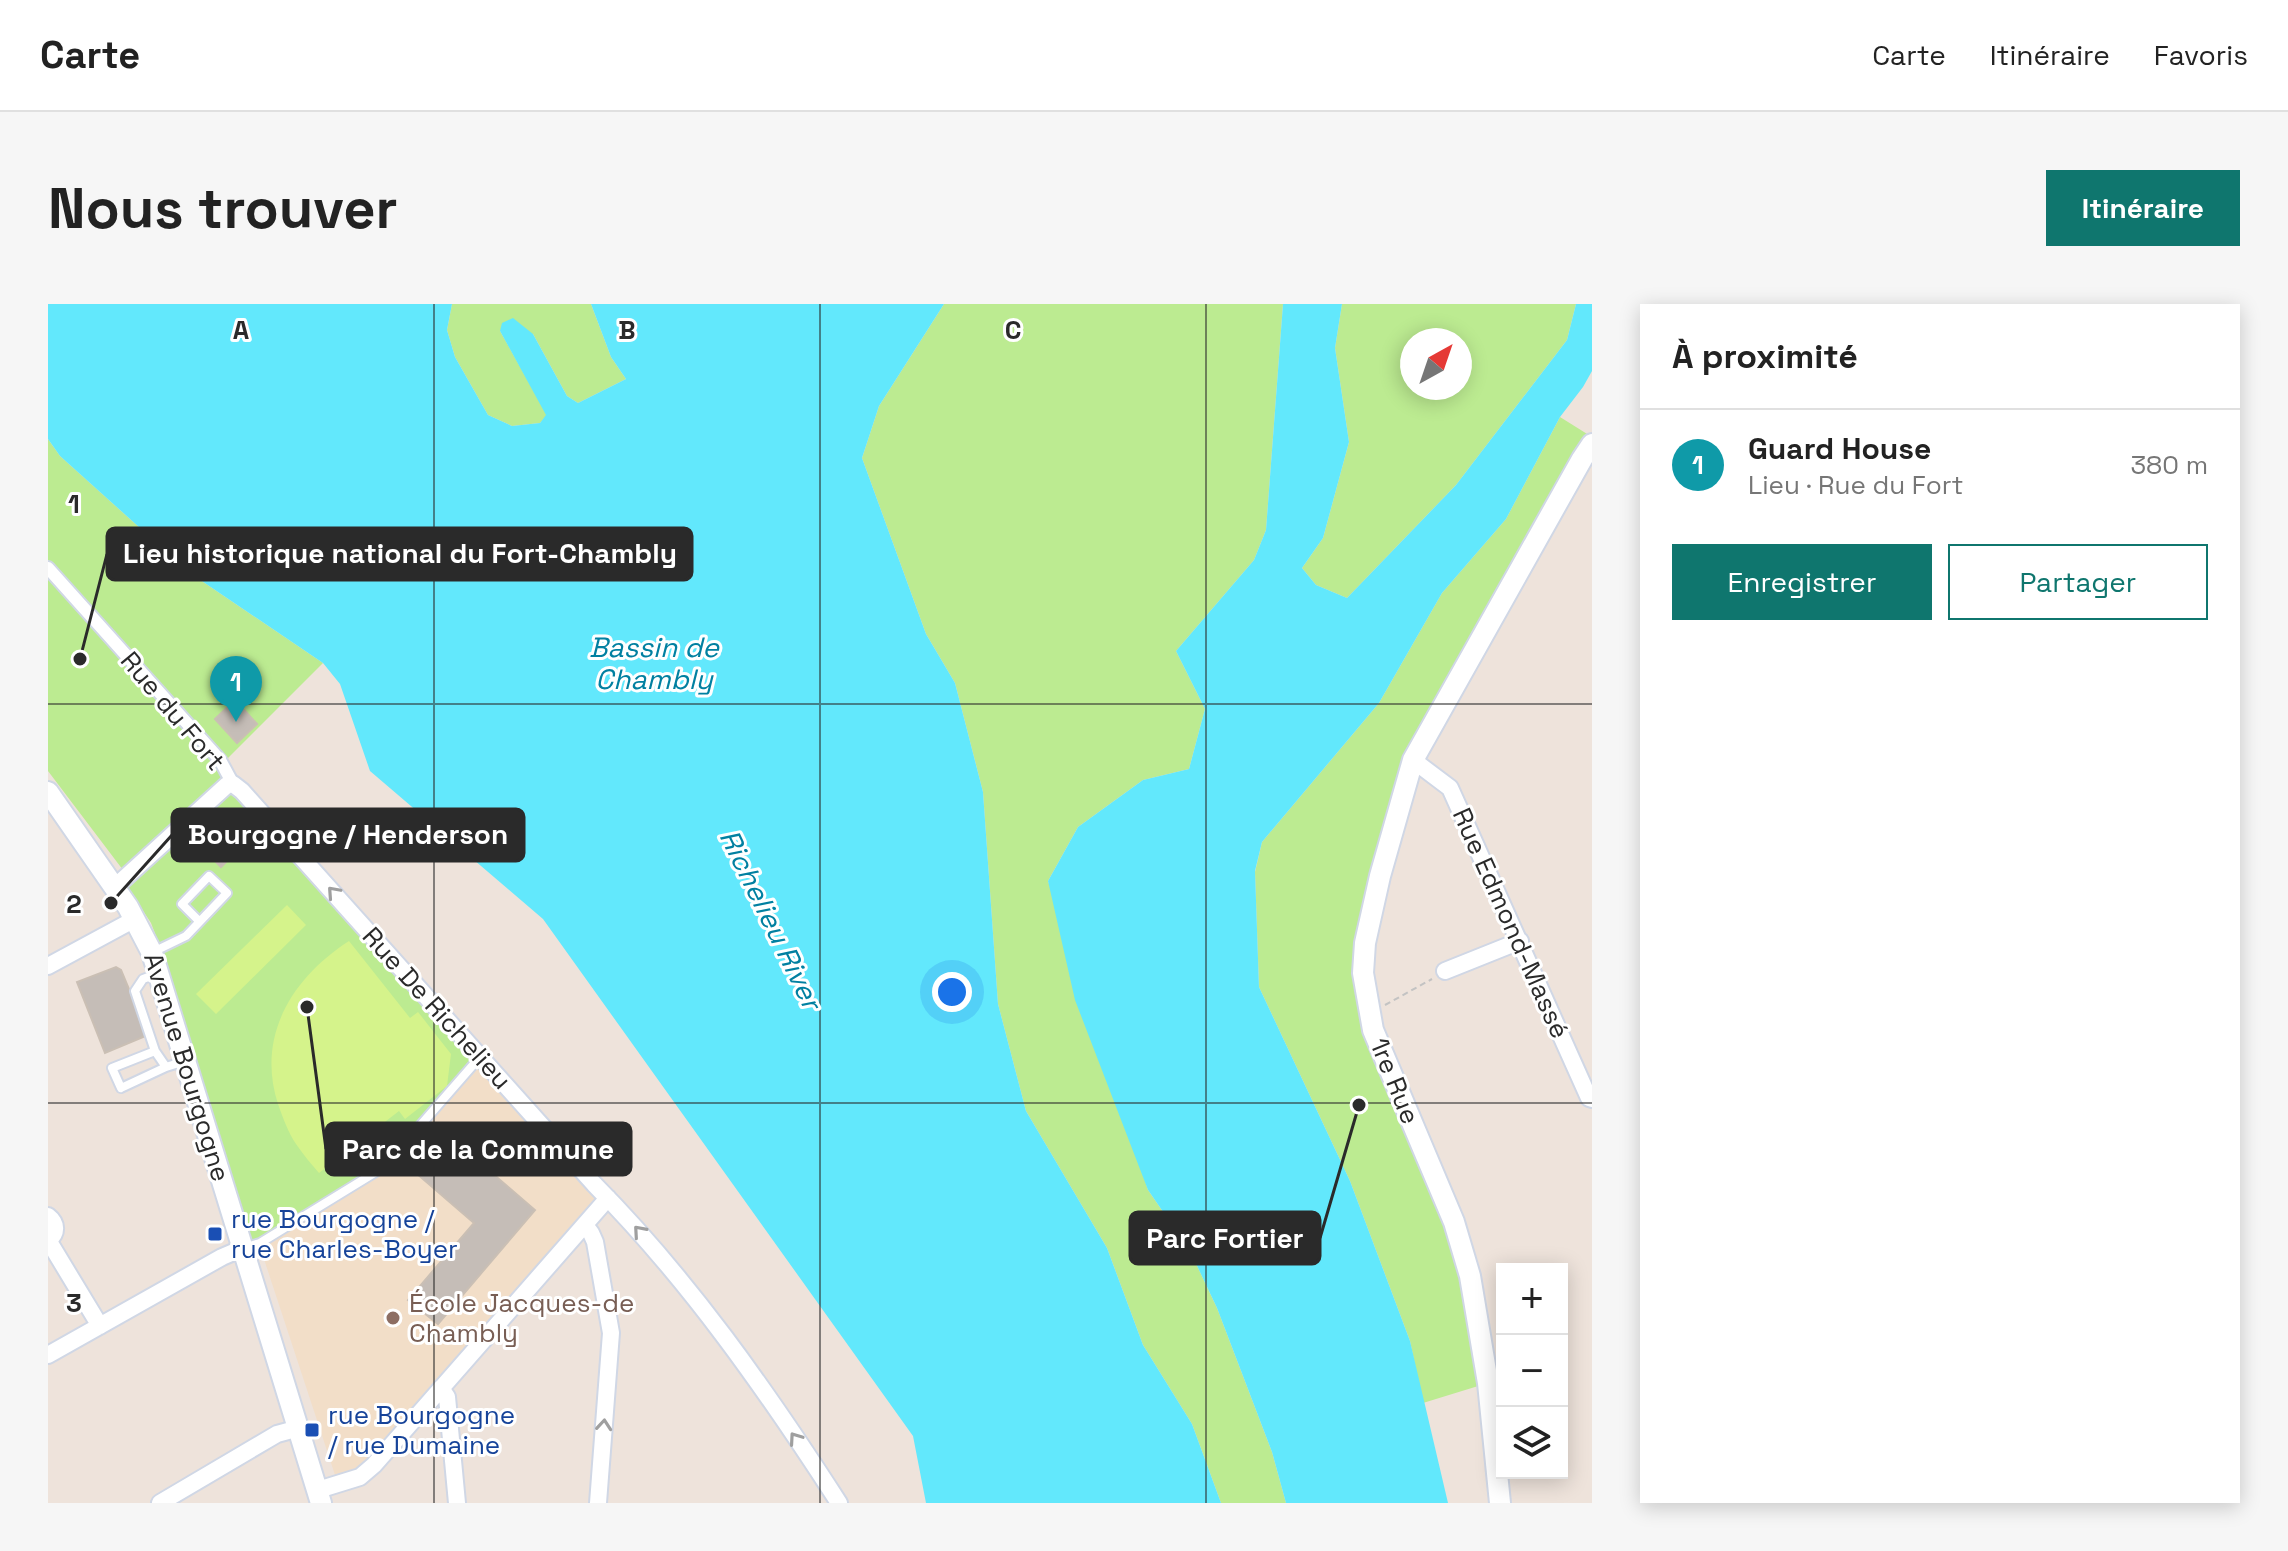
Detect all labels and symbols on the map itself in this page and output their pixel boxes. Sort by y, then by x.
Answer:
text: A [233,313,250,347]
text: B [618,313,636,347]
text: C [1005,313,1021,347]
north arrow [1400,328,1472,400]
text: 1 [68,487,80,521]
callout: Lieu historique national du Fort-Chambly [107,528,692,580]
text: Lieu historique national du Fort-Chambly [123,535,677,571]
water label: Bassin de Chambly [589,629,720,697]
street label: Rue du Fort [113,644,233,778]
pin: 1 [210,656,262,722]
street label: Rue Edmond-Massé [1445,802,1577,1044]
callout: Bourgogne / Henderson [172,809,524,861]
text: Bourgogne / Henderson [188,816,508,852]
water label: Richelieu River [712,823,832,1018]
text: 2 [66,887,82,921]
one-way arrow [329,887,343,902]
street label: Rue De Richelieu [355,920,519,1096]
street label: Avenue Bourgogne [136,948,238,1186]
your location [932,972,972,1012]
street label: 1re Rue [1362,1033,1428,1129]
callout: Parc de la Commune [326,1123,631,1175]
text: Parc de la Commune [342,1131,614,1167]
place label: rue Bourgogne / rue Charles-Boyer [231,1202,458,1266]
callout: Parc Fortier [1130,1212,1320,1264]
text: Parc Fortier [1146,1220,1304,1256]
marker: rue Bourgogne / rue Charles-Boyer [206,1225,224,1243]
one-way arrow [634,1225,649,1240]
text: 3 [66,1286,82,1320]
place label: École Jacques-de Chambly [409,1286,634,1350]
marker: École Jacques-de Chambly [384,1309,402,1327]
place label: rue Bourgogne / rue Dumaine [328,1398,515,1462]
one-way arrow [596,1418,613,1431]
marker: rue Bourgogne / rue Dumaine [303,1421,321,1439]
one-way arrow [790,1433,805,1447]

